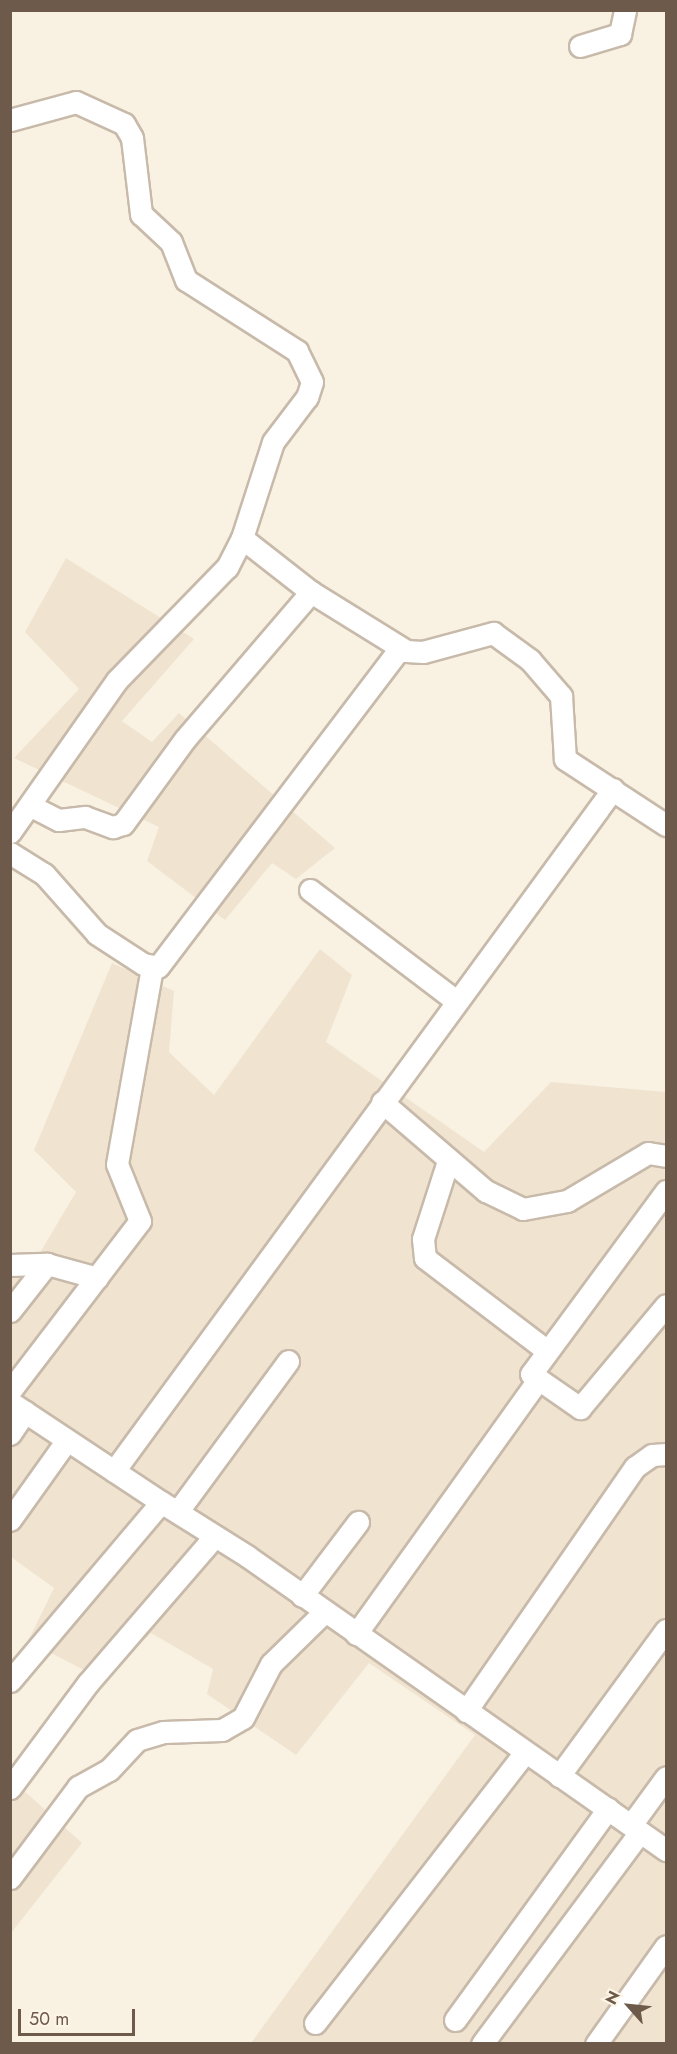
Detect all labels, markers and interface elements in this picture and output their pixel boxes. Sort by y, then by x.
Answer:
north arrow [599,1976,659,2036]
text: N [599,1987,626,2008]
scale bar [21,1997,138,2035]
text: 50 m [29,2006,69,2032]

